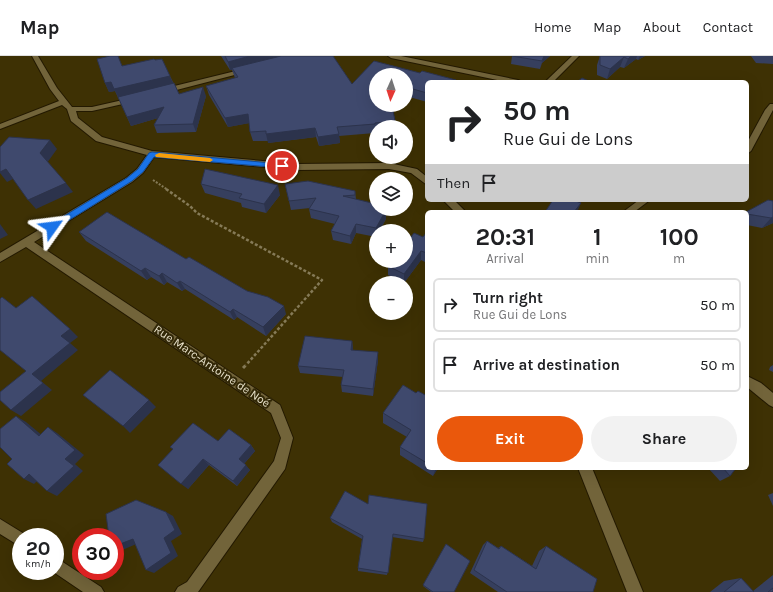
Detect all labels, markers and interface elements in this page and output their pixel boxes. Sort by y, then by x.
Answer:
text: Map [20,17,59,39]
text: Home [534,19,571,36]
text: Map [593,19,621,36]
text: About [643,19,681,36]
text: Contact [703,19,753,36]
north arrow [369,68,413,112]
map controls [369,68,413,320]
text: 50 m [503,94,571,127]
icon: right [437,96,489,148]
button: sound [369,120,413,164]
text: Rue Gui de Lons [503,128,633,150]
pin [265,149,299,183]
icon: arrive [271,155,293,177]
button: layers [369,172,413,216]
icon: arrive [478,172,500,194]
text: Then [437,174,470,192]
position arrow [31,206,73,248]
text: 20:31 [475,223,535,251]
text: 1 [593,223,602,251]
text: 100 [660,223,699,251]
button: + [369,224,413,268]
text: Arrival [486,251,524,266]
text: min [585,251,609,266]
text: m [673,251,685,266]
button: − [369,276,413,320]
text: Turn right [473,289,543,307]
icon: right [439,294,461,316]
text: 50 m [700,296,735,314]
text: Rue Gui de Lons [473,307,567,322]
street label: Rue Marc-Antoine de Noé [151,322,273,410]
icon: arrive [439,354,461,376]
text: Arrive at destination [473,356,620,374]
text: 50 m [700,356,735,374]
button: Exit [437,416,583,462]
button: Share [591,416,737,462]
speed limit sign: 30 [72,528,124,580]
text: 20 [26,537,50,560]
text: km/h [25,558,51,570]

